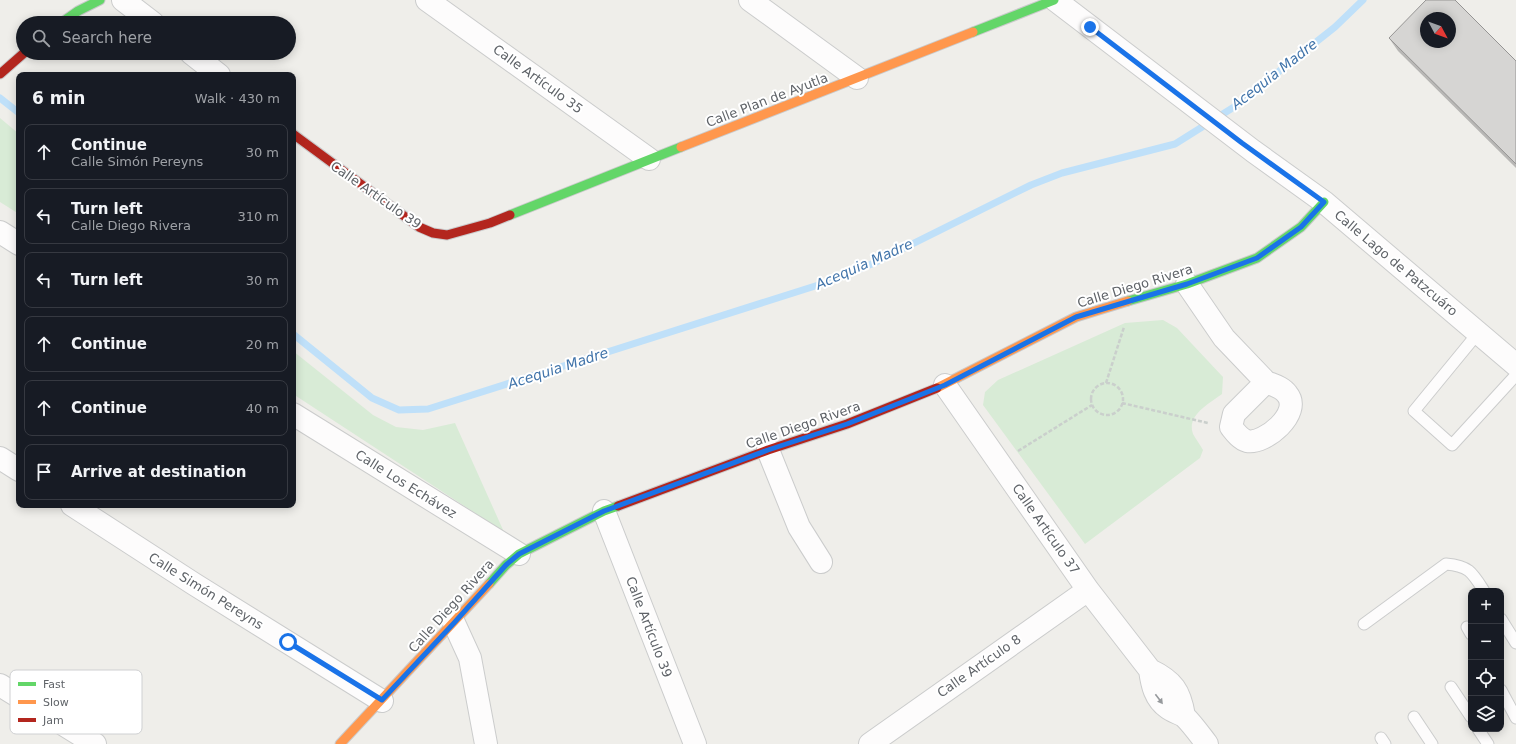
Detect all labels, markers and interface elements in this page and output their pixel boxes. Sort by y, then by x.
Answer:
north arrow [1420,12,1456,48]
search box [16,16,296,60]
route end [1081,18,1099,36]
icon: search [30,27,52,49]
text: Search here [62,29,152,47]
water label: Acequia Madre [1227,36,1320,113]
street label: Calle Artículo 35 [490,41,586,117]
street label: Calle Plan de Ayutla [704,70,830,130]
text: 6 min [32,88,85,108]
text: Walk · 430 m [195,91,280,106]
text: Continue [71,136,147,154]
icon: ahead [33,141,55,163]
text: 30 m [246,145,279,160]
text: Calle Simón Pereyns [71,154,203,169]
street label: Calle Artículo 39 [328,158,424,232]
text: Turn left [71,200,143,218]
icon: left [33,205,55,227]
street label: Calle Lago de Patzcuáro [1331,207,1461,319]
text: 310 m [237,209,279,224]
text: Calle Diego Rivera [71,218,191,233]
water label: Acequia Madre [812,235,915,293]
street label: Calle Diego Rivera [1075,261,1195,311]
icon: left [33,269,55,291]
text: Turn left [71,271,143,289]
text: 30 m [246,273,279,288]
icon: ahead [33,333,55,355]
text: Continue [71,335,147,353]
text: 20 m [246,337,279,352]
water label: Acequia Madre [505,344,610,392]
icon: ahead [33,397,55,419]
street label: Calle Diego Rivera [744,398,862,452]
text: Continue [71,399,147,417]
text: 40 m [246,401,279,416]
street label: Calle Los Echávez [353,447,459,521]
icon: arrive [33,461,55,483]
text: Arrive at destination [71,463,246,481]
street label: Calle Artículo 37 [1009,481,1083,577]
street label: Calle Simón Pereyns [146,550,266,633]
street label: Calle Diego Rivera [405,556,497,656]
street label: Calle Artículo 39 [623,574,675,680]
map controls [1468,588,1504,732]
button: + [1468,588,1504,624]
button: − [1468,624,1504,660]
street label: Calle Artículo 8 [934,632,1024,700]
route start [279,633,297,651]
button: locate [1468,660,1504,696]
legend [10,670,142,734]
text: Fast [43,678,66,691]
one-way arrow [1155,693,1163,704]
text: Slow [43,696,69,709]
button: layers [1468,696,1504,732]
text: Jam [42,714,64,727]

